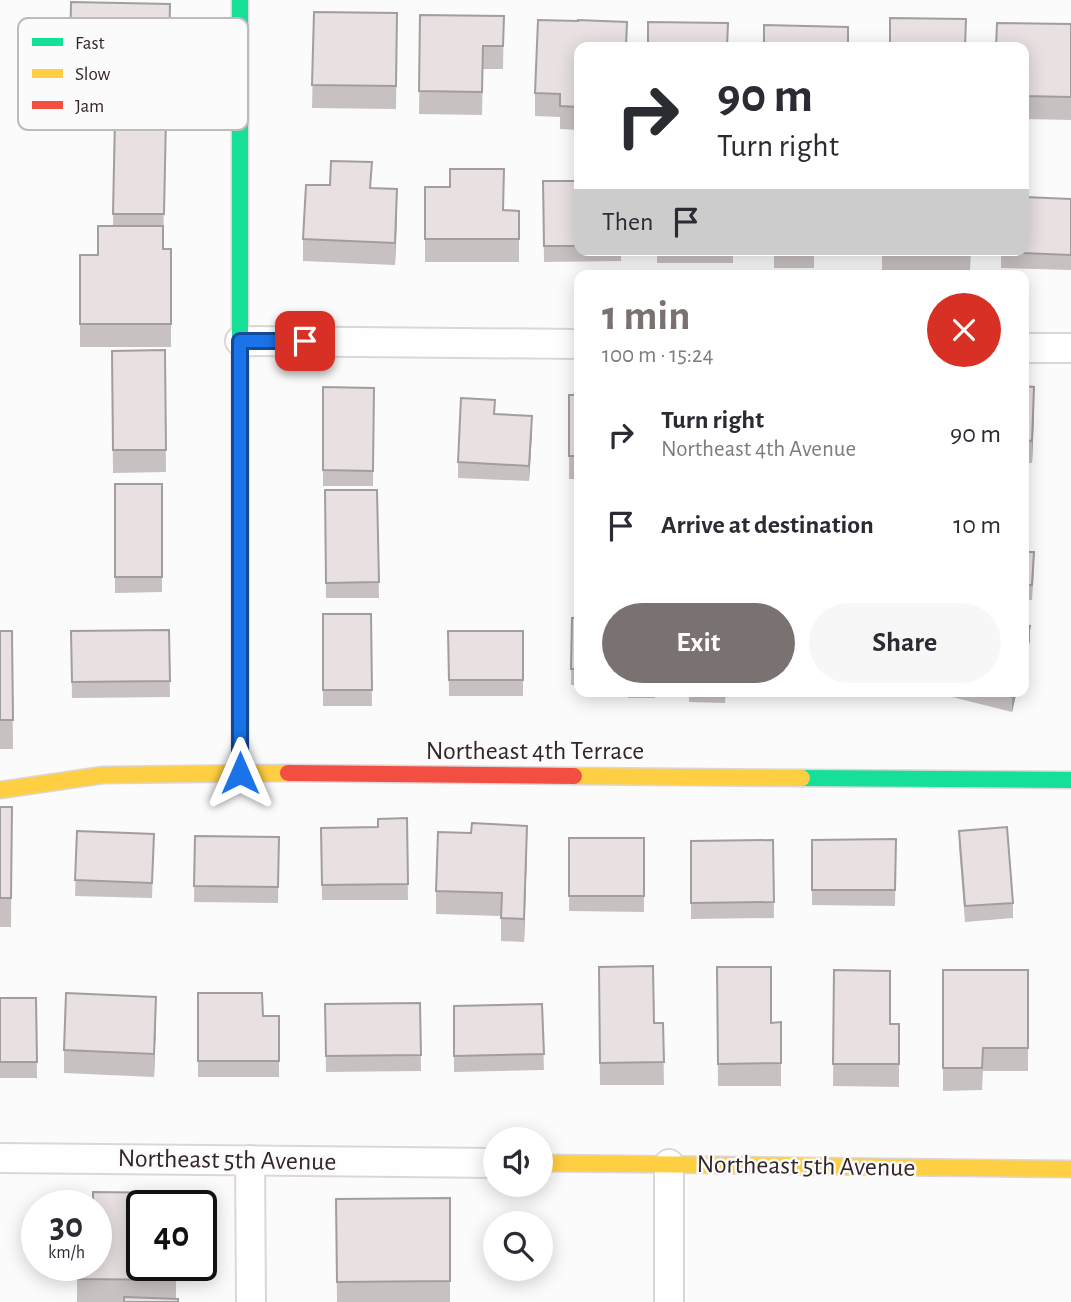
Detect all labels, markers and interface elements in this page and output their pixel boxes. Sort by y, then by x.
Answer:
legend [18,18,248,130]
text: Fast [75,34,105,53]
text: Slow [75,65,111,84]
icon: right [602,70,693,161]
text: 90 m [717,72,813,121]
text: Jam [75,97,104,116]
text: Turn right [717,130,839,162]
icon: arrive [667,203,705,241]
text: Then [602,209,653,235]
button: close [927,293,1001,367]
text: 1 min [602,295,691,337]
pin [275,311,335,371]
icon: arrive [286,322,324,360]
text: 100 m · 15:24 [602,344,714,367]
text: Turn right [661,407,764,433]
icon: right [602,416,640,454]
text: 90 m [950,421,1001,447]
text: Northeast 4th Avenue [661,438,856,461]
icon: arrive [602,507,640,545]
text: Arrive at destination [661,512,874,538]
text: 10 m [953,512,1001,538]
button: Exit [602,603,795,683]
button: Share [809,603,1001,683]
position arrow [203,736,277,810]
street label: Northeast 4th Terrace [426,738,644,764]
map controls [483,1127,553,1281]
button: sound [483,1127,553,1197]
street label: Northeast 5th Avenue [117,1145,337,1175]
street label: Northeast 5th Avenue [696,1151,916,1181]
speed limit sign: 40 [126,1190,217,1281]
text: 30 [50,1209,83,1244]
button: search [483,1211,553,1281]
text: km/h [48,1244,85,1262]

